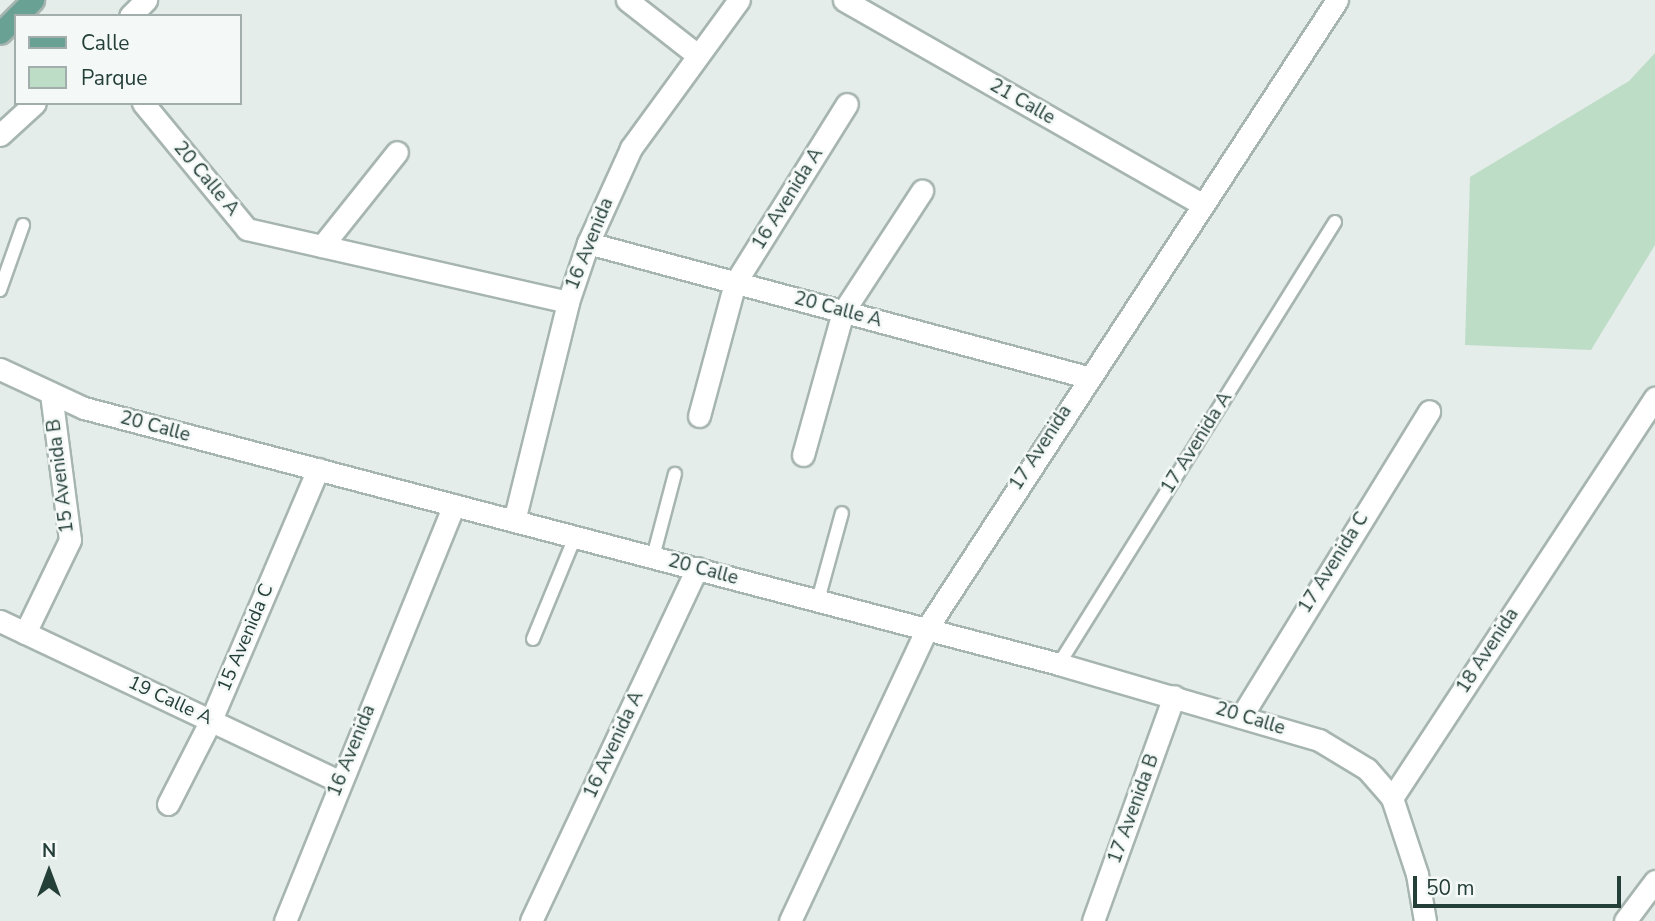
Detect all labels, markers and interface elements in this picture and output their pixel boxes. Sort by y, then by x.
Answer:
legend [14,14,242,105]
text: Calle [81,29,129,57]
text: Parque [81,64,148,92]
street label: 21 Calle [985,74,1059,130]
street label: 20 Calle A [168,137,244,221]
street label: 16 Avenida A [748,144,828,254]
street label: 16 Avenida [561,195,619,293]
street label: 20 Calle A [791,287,885,333]
street label: 17 Avenida A [1157,388,1237,498]
street label: 17 Avenida [1005,401,1077,495]
street label: 20 Calle [118,407,192,447]
street label: 15 Avenida B [43,418,79,534]
street label: 17 Avenida C [1294,508,1374,618]
street label: 20 Calle [666,550,740,590]
street label: 15 Avenida C [213,581,279,695]
street label: 18 Avenida [1452,604,1524,698]
street label: 19 Calle A [124,672,216,730]
street label: 16 Avenida A [579,688,649,802]
street label: 20 Calle [1212,698,1288,740]
street label: 16 Avenida [323,702,381,800]
street label: 17 Avenida B [1104,751,1164,867]
north arrow [14,837,84,907]
text: N [42,838,56,864]
scale bar [1417,862,1625,906]
text: 50 m [1426,874,1475,902]

